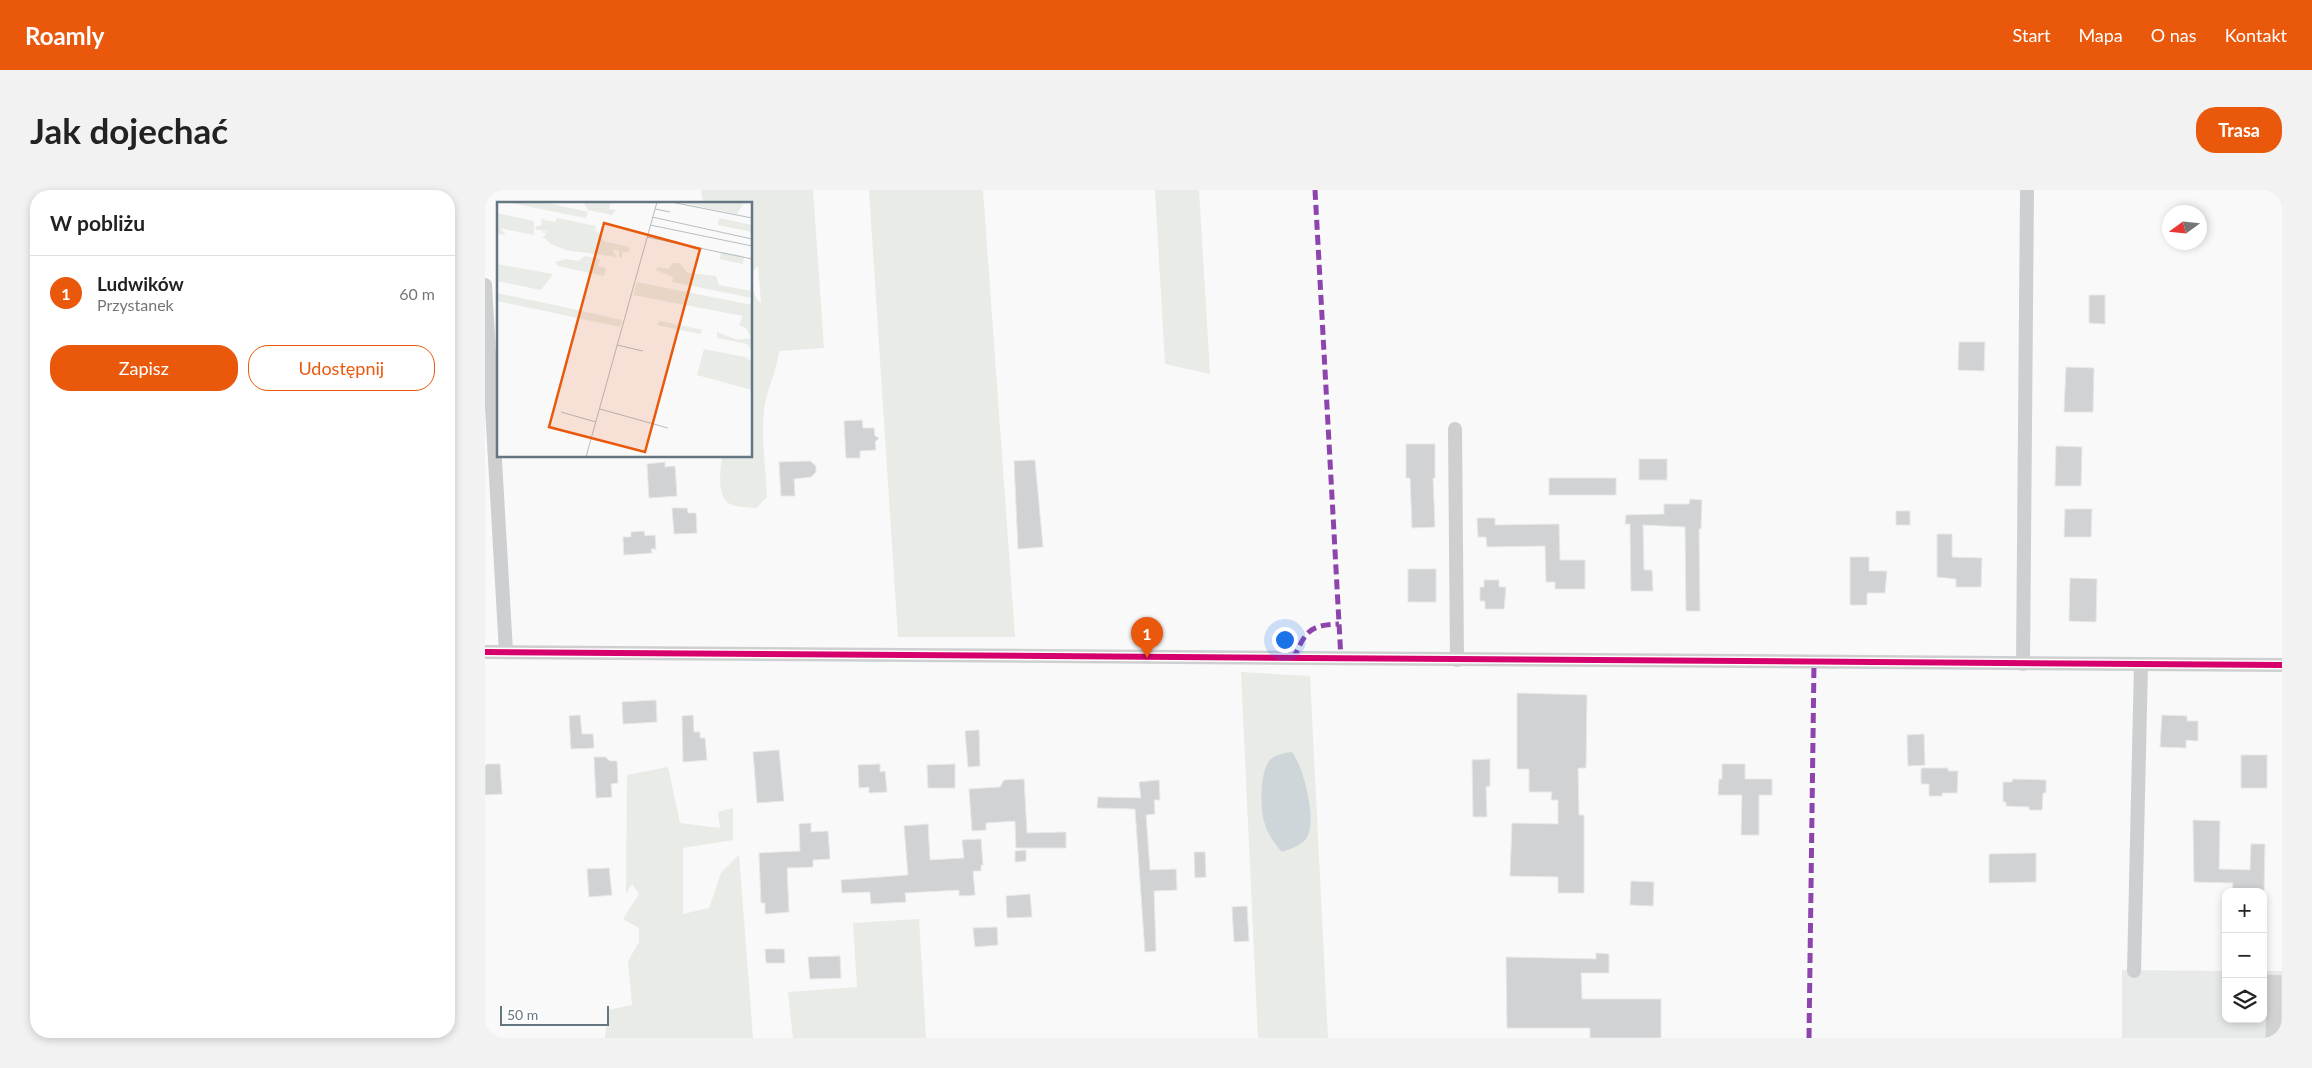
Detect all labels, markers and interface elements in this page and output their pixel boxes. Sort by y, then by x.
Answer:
text: Roamly [25,21,104,50]
text: Start [2013,24,2050,46]
text: Mapa [2078,24,2123,46]
text: O nas [2151,24,2197,46]
text: Kontakt [2225,24,2287,46]
button: Trasa [2196,107,2282,153]
text: Jak dojechać [30,109,228,151]
inset map [497,202,753,458]
north arrow [2162,205,2207,250]
text: W pobliżu [50,210,145,235]
text: Ludwików [97,272,184,295]
text: 1 [61,284,71,303]
text: 60 m [399,284,435,303]
text: Przystanek [97,295,174,314]
button: Zapisz [50,345,238,391]
button: Udostępnij [248,345,435,391]
pin: 1 [1131,617,1163,658]
your location [1272,627,1298,653]
map controls [2222,888,2267,1023]
button: + [2222,888,2267,933]
button: − [2222,933,2267,978]
button: layers [2222,978,2267,1023]
scale bar [500,1003,609,1026]
text: 50 m [507,1006,538,1023]

